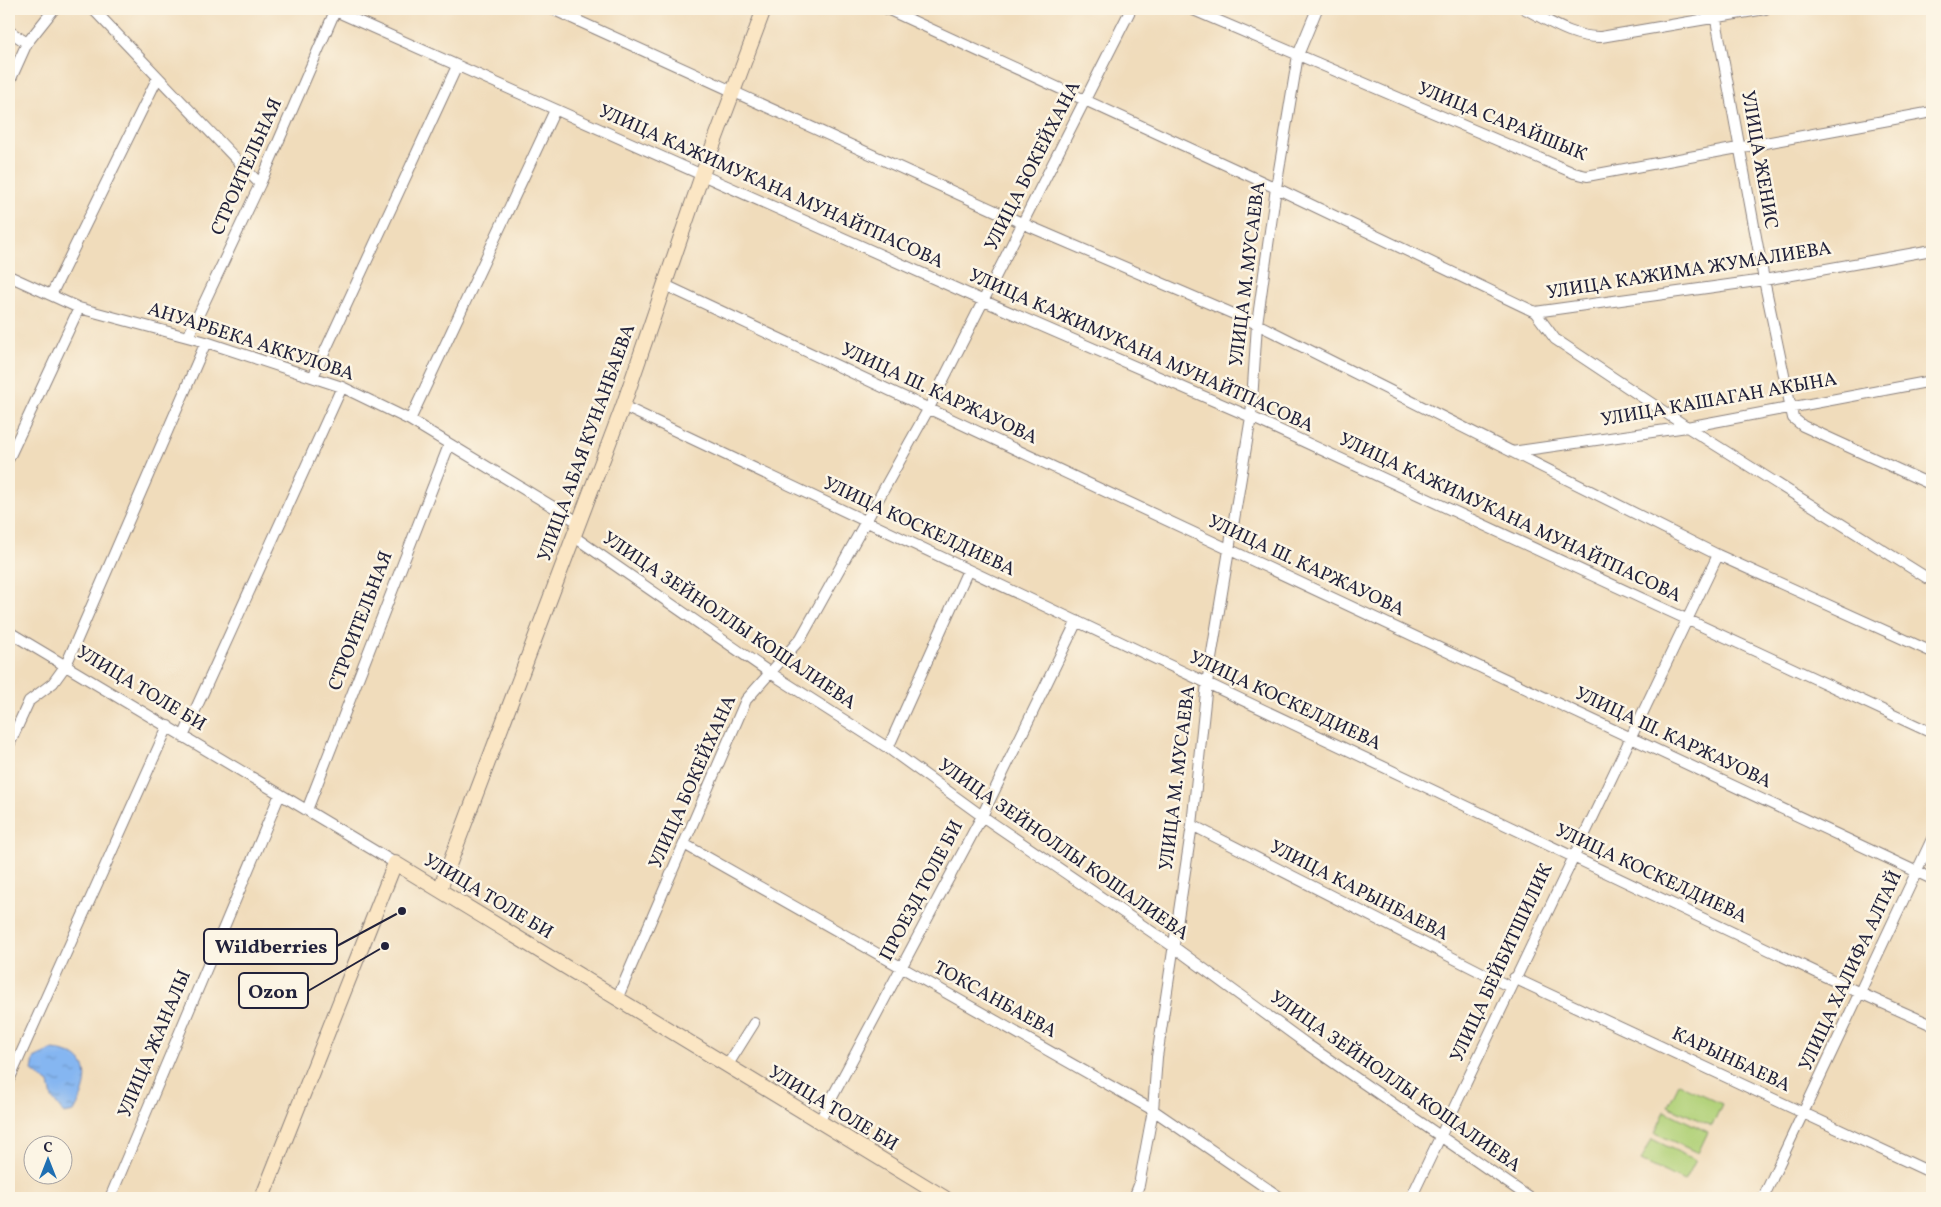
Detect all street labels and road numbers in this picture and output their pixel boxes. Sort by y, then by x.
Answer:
street label: УЛИЦА САРАЙШЫК [1413,76,1591,168]
street label: УЛИЦА БОКЕЙХАНА [979,77,1087,255]
street label: УЛИЦА ЖЕНИС [1734,89,1784,231]
street label: СТРОИТЕЛЬНАЯ [205,94,289,240]
street label: УЛИЦА КАЖИМУКАНА МУНАЙТПАСОВА [594,99,948,275]
street label: УЛИЦА М. МУСАЕВА [1224,180,1272,368]
street label: УЛИЦА КАЖИМА ЖУМАЛИЕВА [1545,236,1833,306]
street label: УЛИЦА КАЖИМУКАНА МУНАЙТПАСОВА [964,263,1318,439]
street label: АНУАРБЕКА АККУЛОВА [144,296,358,388]
street label: УЛИЦА АБАЯ КУНАНБАЕВА [532,321,642,565]
street label: УЛИЦА Ш. КАРЖАУОВА [836,337,1042,451]
street label: УЛИЦА КАШАГАН АКЫНА [1599,366,1839,434]
street label: УЛИЦА КАЖИМУКАНА МУНАЙТПАСОВА [1334,427,1686,609]
street label: УЛИЦА КОСКЕЛДИЕВА [819,471,1019,583]
street label: УЛИЦА Ш. КАРЖАУОВА [1203,509,1409,623]
street label: УЛИЦА ЗЕЙНОЛЛЫ КОШАЛИЕВА [597,526,861,716]
street label: СТРОИТЕЛЬНАЯ [322,547,400,695]
street label: УЛИЦА ТОЛЕ БИ [71,640,211,738]
street label: УЛИЦА КОСКЕЛДИЕВА [1185,645,1385,757]
street label: УЛИЦА Ш. КАРЖАУОВА [1570,681,1776,795]
street label: УЛИЦА М. МУСАЕВА [1154,684,1202,872]
street label: УЛИЦА БОКЕЙХАНА [643,691,743,873]
street label: УЛИЦА ЗЕЙНОЛЛЫ КОШАЛИЕВА [932,753,1194,947]
street label: ПРОЕЗД ТОЛЕ БИ [874,816,970,966]
street label: УЛИЦА КОСКЕЛДИЕВА [1551,818,1751,930]
street label: УЛИЦА КАРЫНБАЕВА [1265,835,1453,947]
street label: УЛИЦА ТОЛЕ БИ [418,848,558,946]
street label: УЛИЦА БЕЙБИТШИЛИК [1444,859,1560,1067]
street label: УЛИЦА ХАЛИФА АЛТАЙ [1793,867,1909,1075]
street label: ТОКСАНБАЕВА [929,955,1061,1045]
street label: УЛИЦА ЖАНАЛЫ [112,966,198,1122]
street label: УЛИЦА ЗЕЙНОЛЛЫ КОШАЛИЕВА [1264,985,1526,1179]
street label: КАРЫНБАЕВА [1667,1021,1795,1099]
street label: УЛИЦА ТОЛЕ БИ [763,1060,903,1158]

